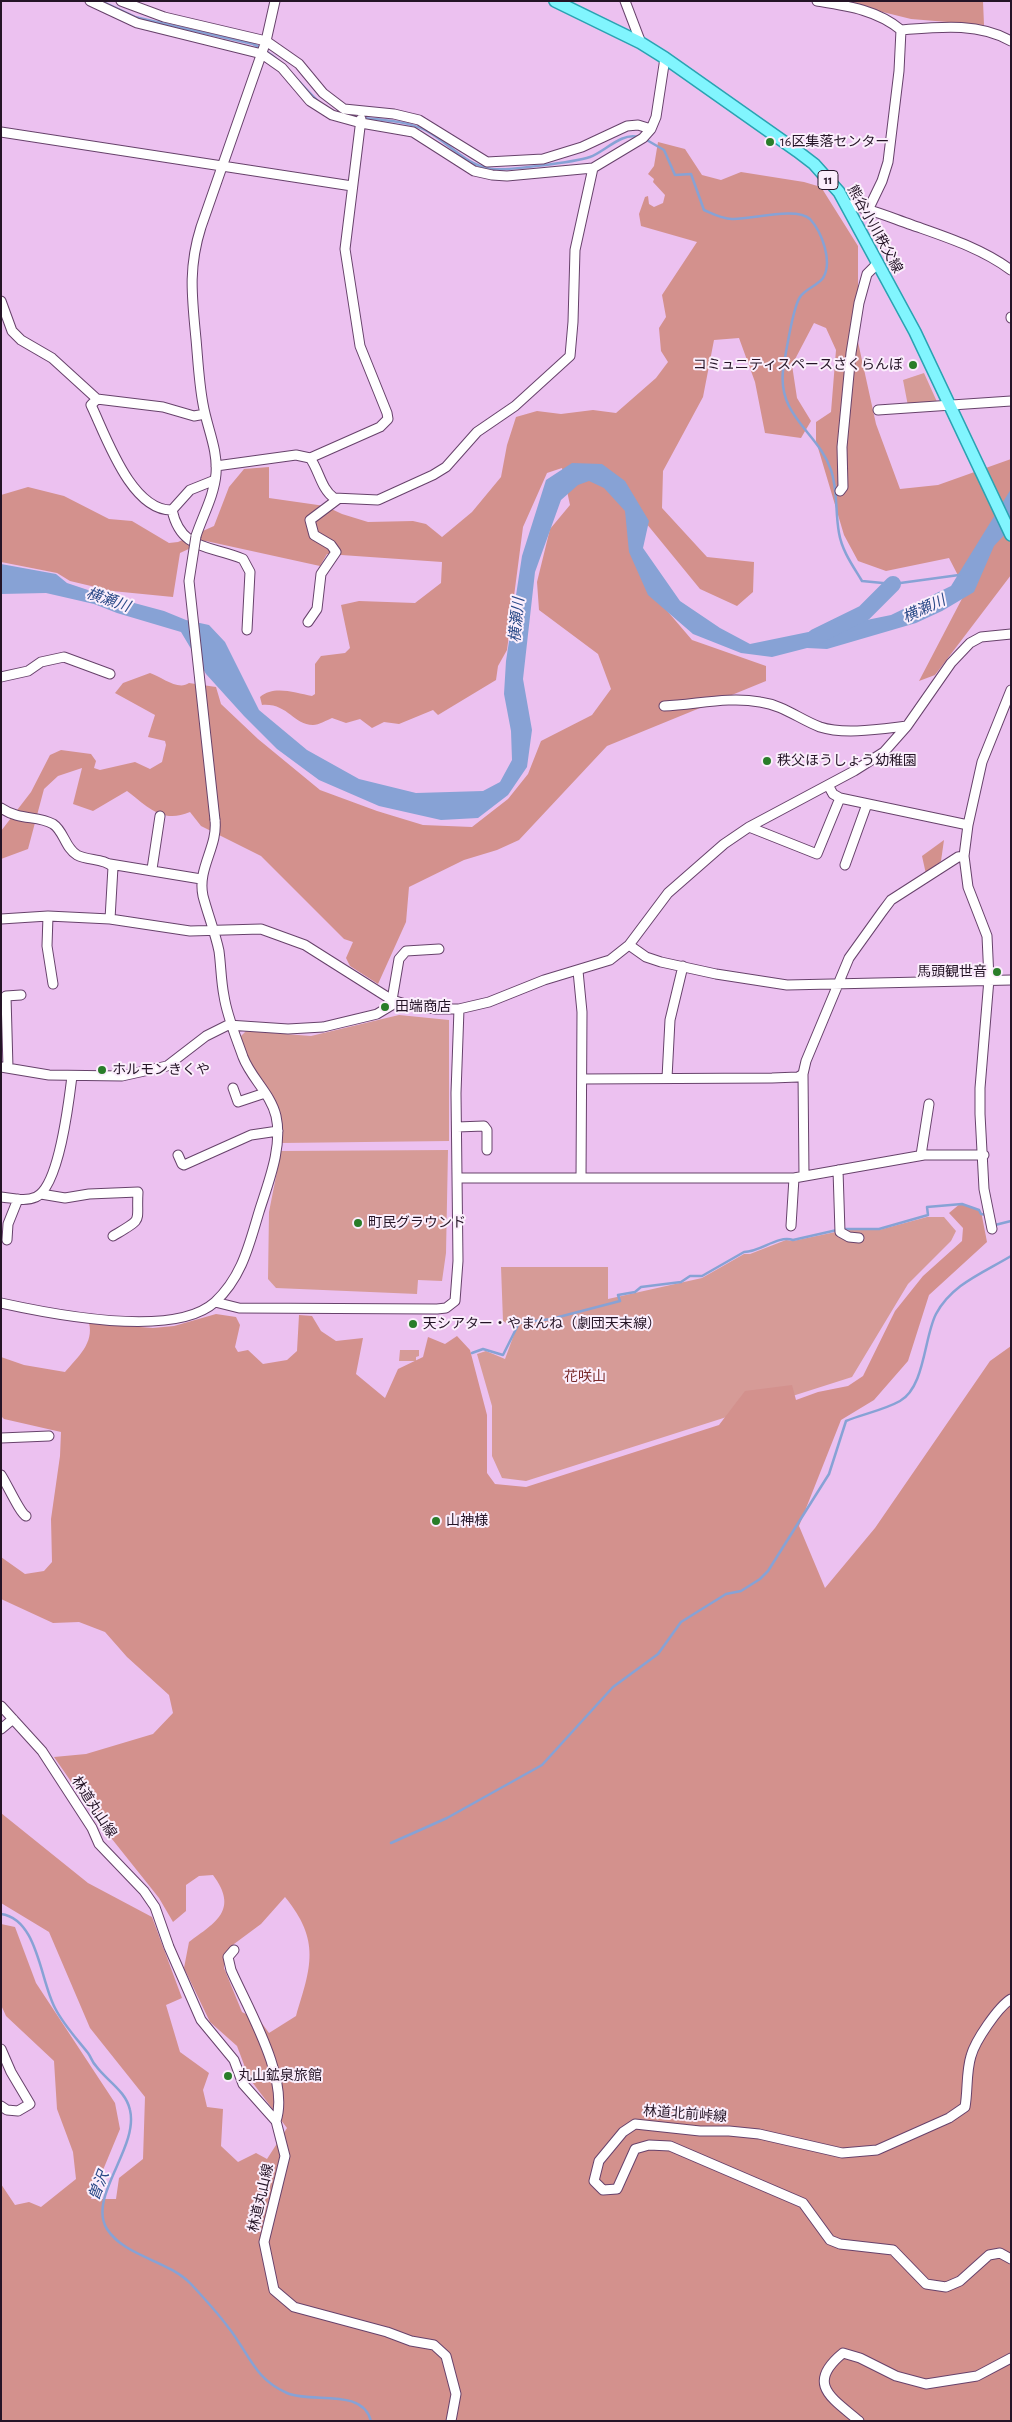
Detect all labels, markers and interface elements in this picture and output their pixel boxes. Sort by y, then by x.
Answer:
place label: 16区集落センター [780,134,889,150]
marker: 16区集落センター [764,136,776,148]
road number: 11 [818,170,838,190]
street label: 熊谷小川秩父線 [844,182,906,276]
place label: コミュニティスペースさくらんぼ [693,357,903,373]
marker: コミュニティスペースさくらんぼ [907,359,919,371]
water label: 横瀬川 [84,584,132,616]
water label: 横瀬川 [900,591,948,627]
water label: 横瀬川 [506,597,528,643]
place label: 秩父ほうしょう幼稚園 [777,753,917,769]
marker: 秩父ほうしょう幼稚園 [761,755,773,767]
place label: 馬頭観世音 [917,964,987,980]
marker: 馬頭観世音 [991,966,1003,978]
place label: 田端商店 [395,999,451,1015]
marker: 田端商店 [379,1001,391,1013]
place label: ホルモンきくや [112,1062,210,1078]
marker: ホルモンきくや [96,1064,108,1076]
place label: 町民グラウンド [368,1215,466,1231]
marker: 町民グラウンド [352,1217,364,1229]
place label: 天シアター・やまんね（劇団天末線） [423,1316,661,1332]
marker: 天シアター・やまんね（劇団天末線） [407,1318,419,1330]
park label: 花咲山 [564,1369,606,1385]
place label: 山神様 [446,1513,488,1529]
marker: 山神様 [430,1515,442,1527]
street label: 林道丸山線 [68,1773,120,1841]
place label: 丸山鉱泉旅館 [238,2068,322,2084]
marker: 丸山鉱泉旅館 [222,2070,234,2082]
street label: 林道北前峠線 [643,2103,727,2125]
street label: 林道丸山線 [245,2162,277,2234]
water label: 曽沢 [85,2169,113,2203]

